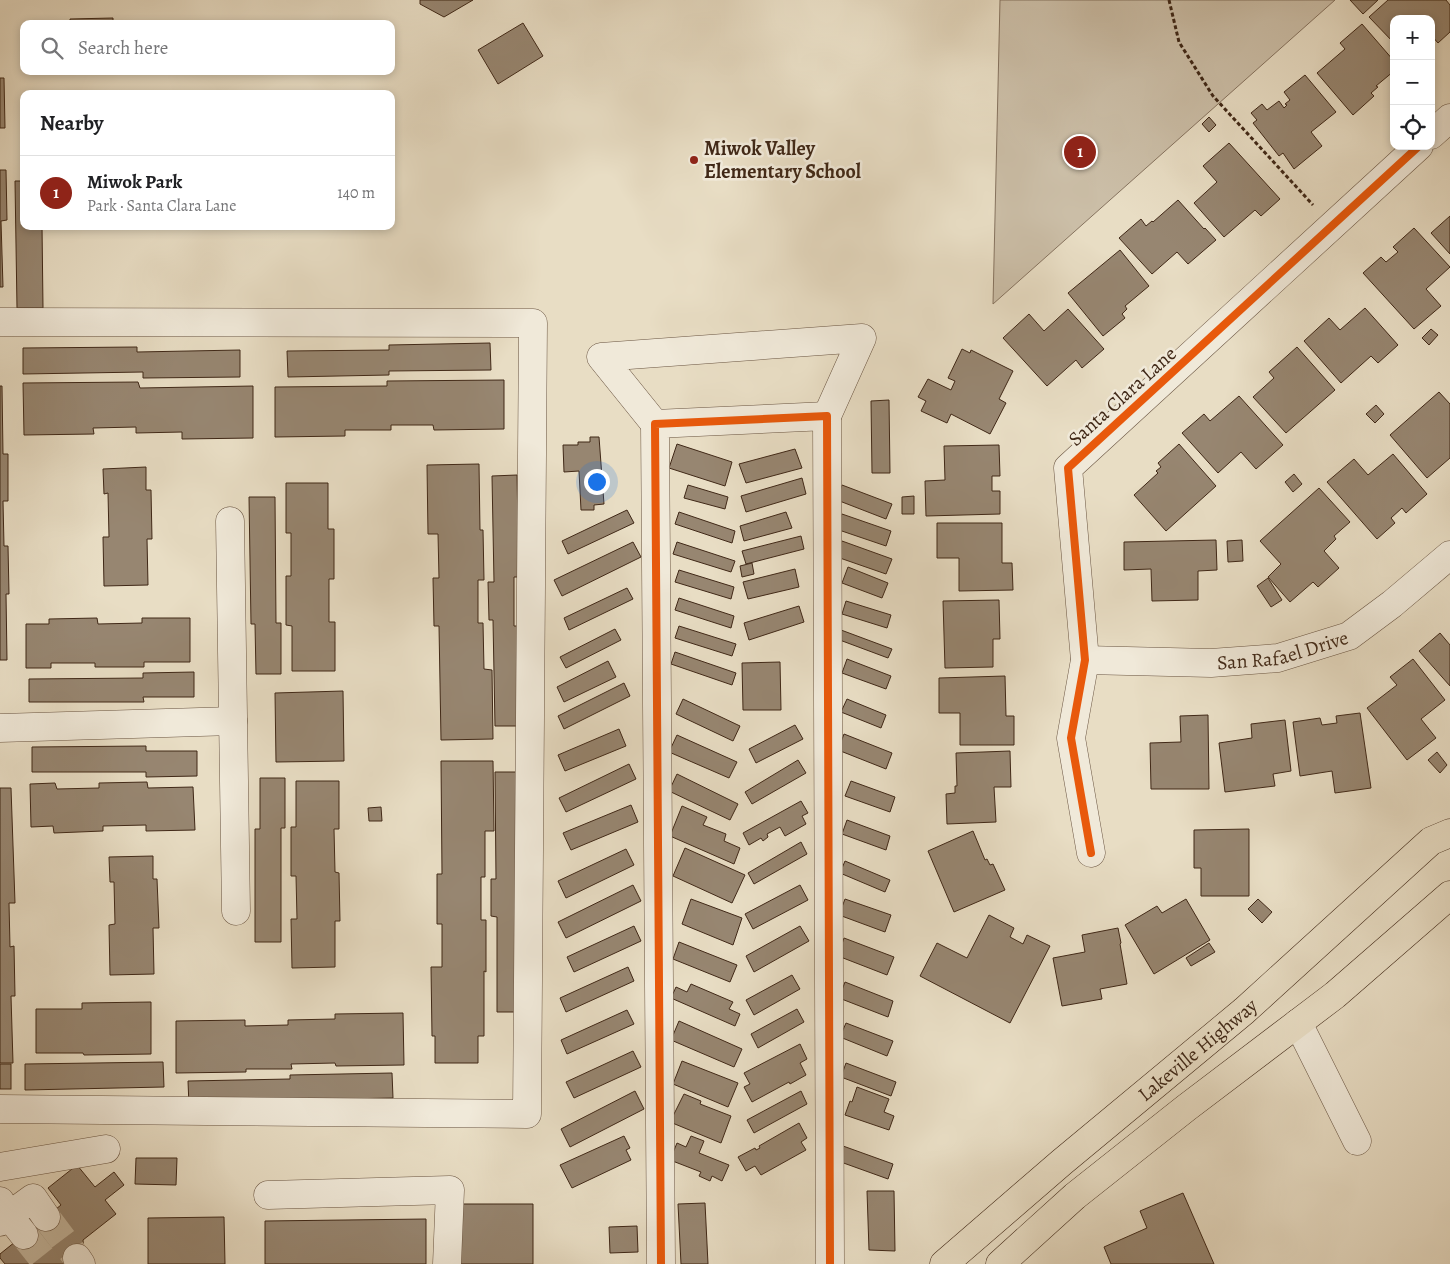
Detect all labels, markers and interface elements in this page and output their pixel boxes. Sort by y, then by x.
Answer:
map controls [1390,15,1435,150]
button: + [1390,15,1435,60]
search box [20,20,395,75]
icon: search [38,34,66,62]
text: Search here [78,35,168,61]
button: − [1390,60,1435,105]
button: locate [1390,105,1435,150]
text: Nearby [40,109,103,137]
pin: 1 [1064,133,1096,171]
place label: Miwok Valley Elementary School [704,135,862,185]
marker: Miwok Valley Elementary School [688,154,700,166]
text: Miwok Park [87,169,182,195]
text: 1 [53,182,59,204]
text: 140 m [337,182,375,204]
text: Park · Santa Clara Lane [87,195,236,217]
street label: Santa Clara Lane [1062,340,1182,452]
your location [584,469,610,495]
street label: San Rafael Drive [1216,624,1352,677]
street label: Lakeville Highway [1132,992,1264,1108]

